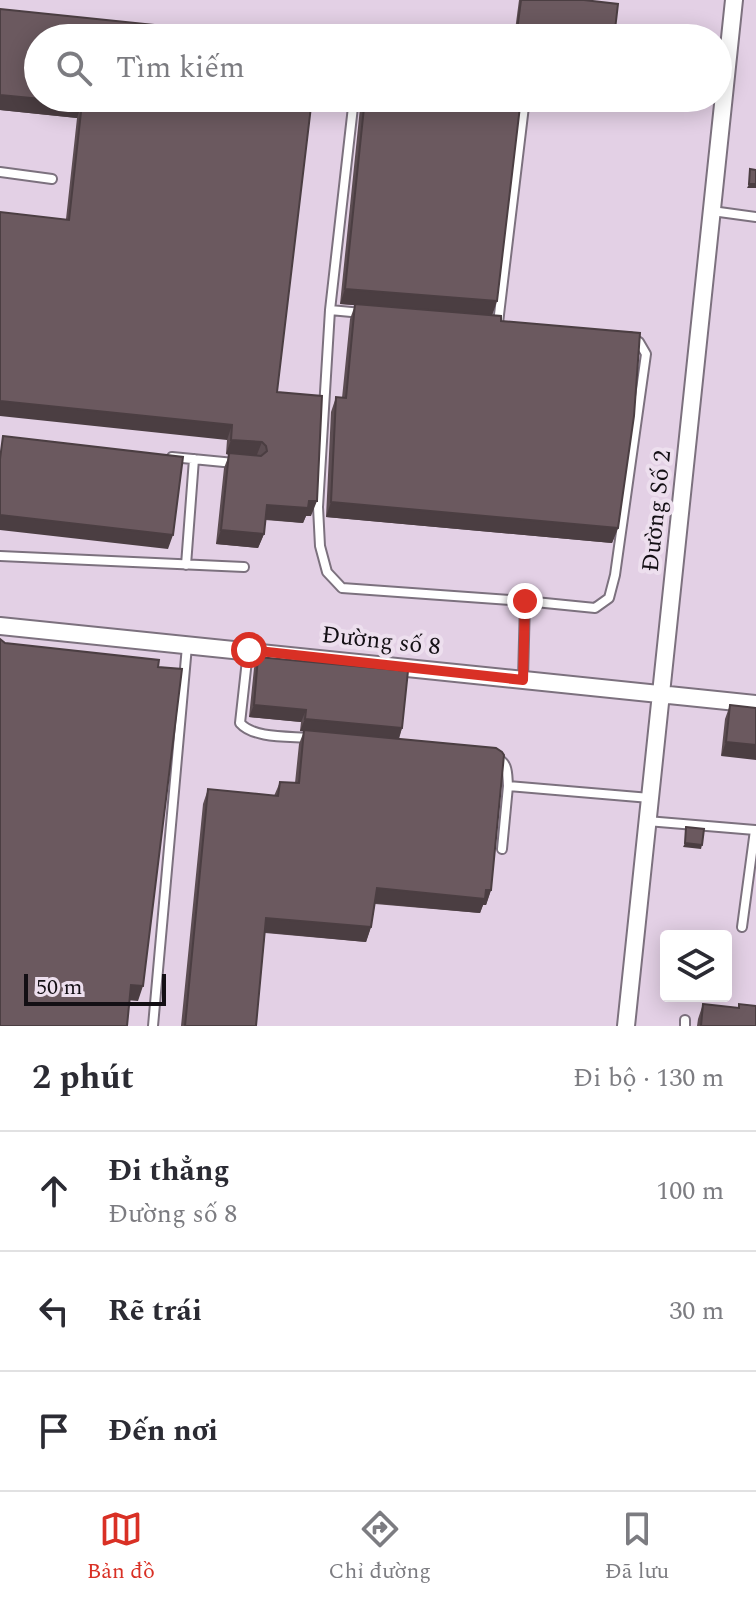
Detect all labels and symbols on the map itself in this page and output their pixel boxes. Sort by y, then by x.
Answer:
street label: Đường Số 2 [633,448,681,574]
route end [507,583,543,619]
street label: Đường số 8 [320,617,442,665]
route start [231,632,267,668]
scale bar [24,970,166,1006]

